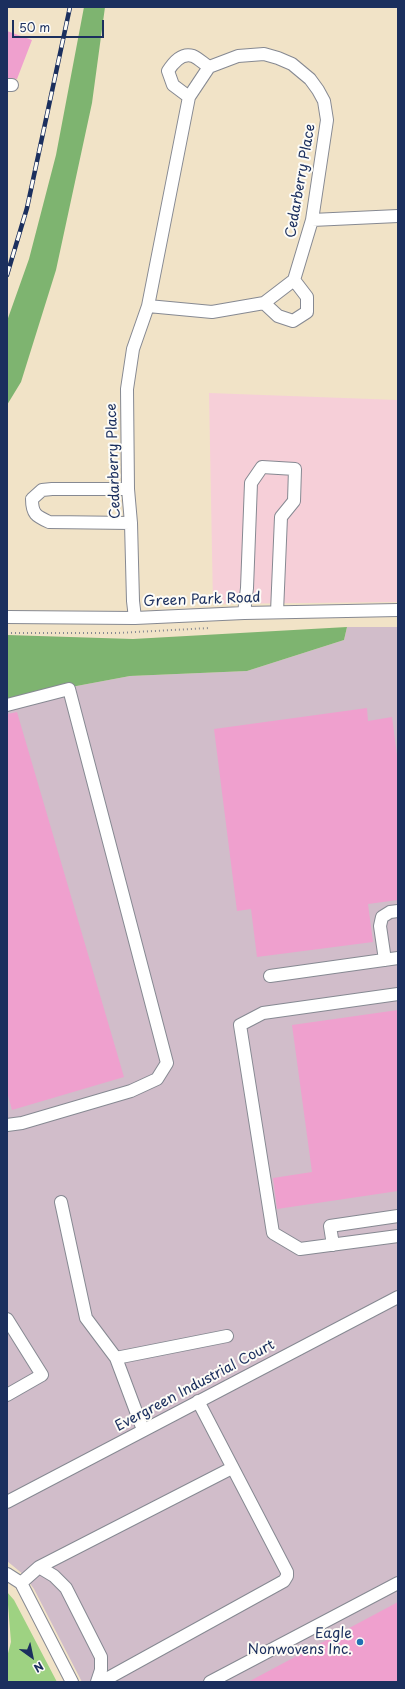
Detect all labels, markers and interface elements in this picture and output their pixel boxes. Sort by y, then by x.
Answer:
scale bar [14,12,106,38]
text: 50 m [19,18,50,36]
street label: Cedarberry Place [283,123,319,239]
street label: Cedarberry Place [104,403,124,519]
street label: Green Park Road [143,590,261,610]
street label: Evergreen Industrial Court [112,1337,278,1435]
place label: Eagle Nonwovens Inc. [248,1626,352,1658]
north arrow [12,1637,52,1677]
marker: Eagle Nonwovens Inc. [355,1637,365,1647]
text: N [31,1658,47,1677]

